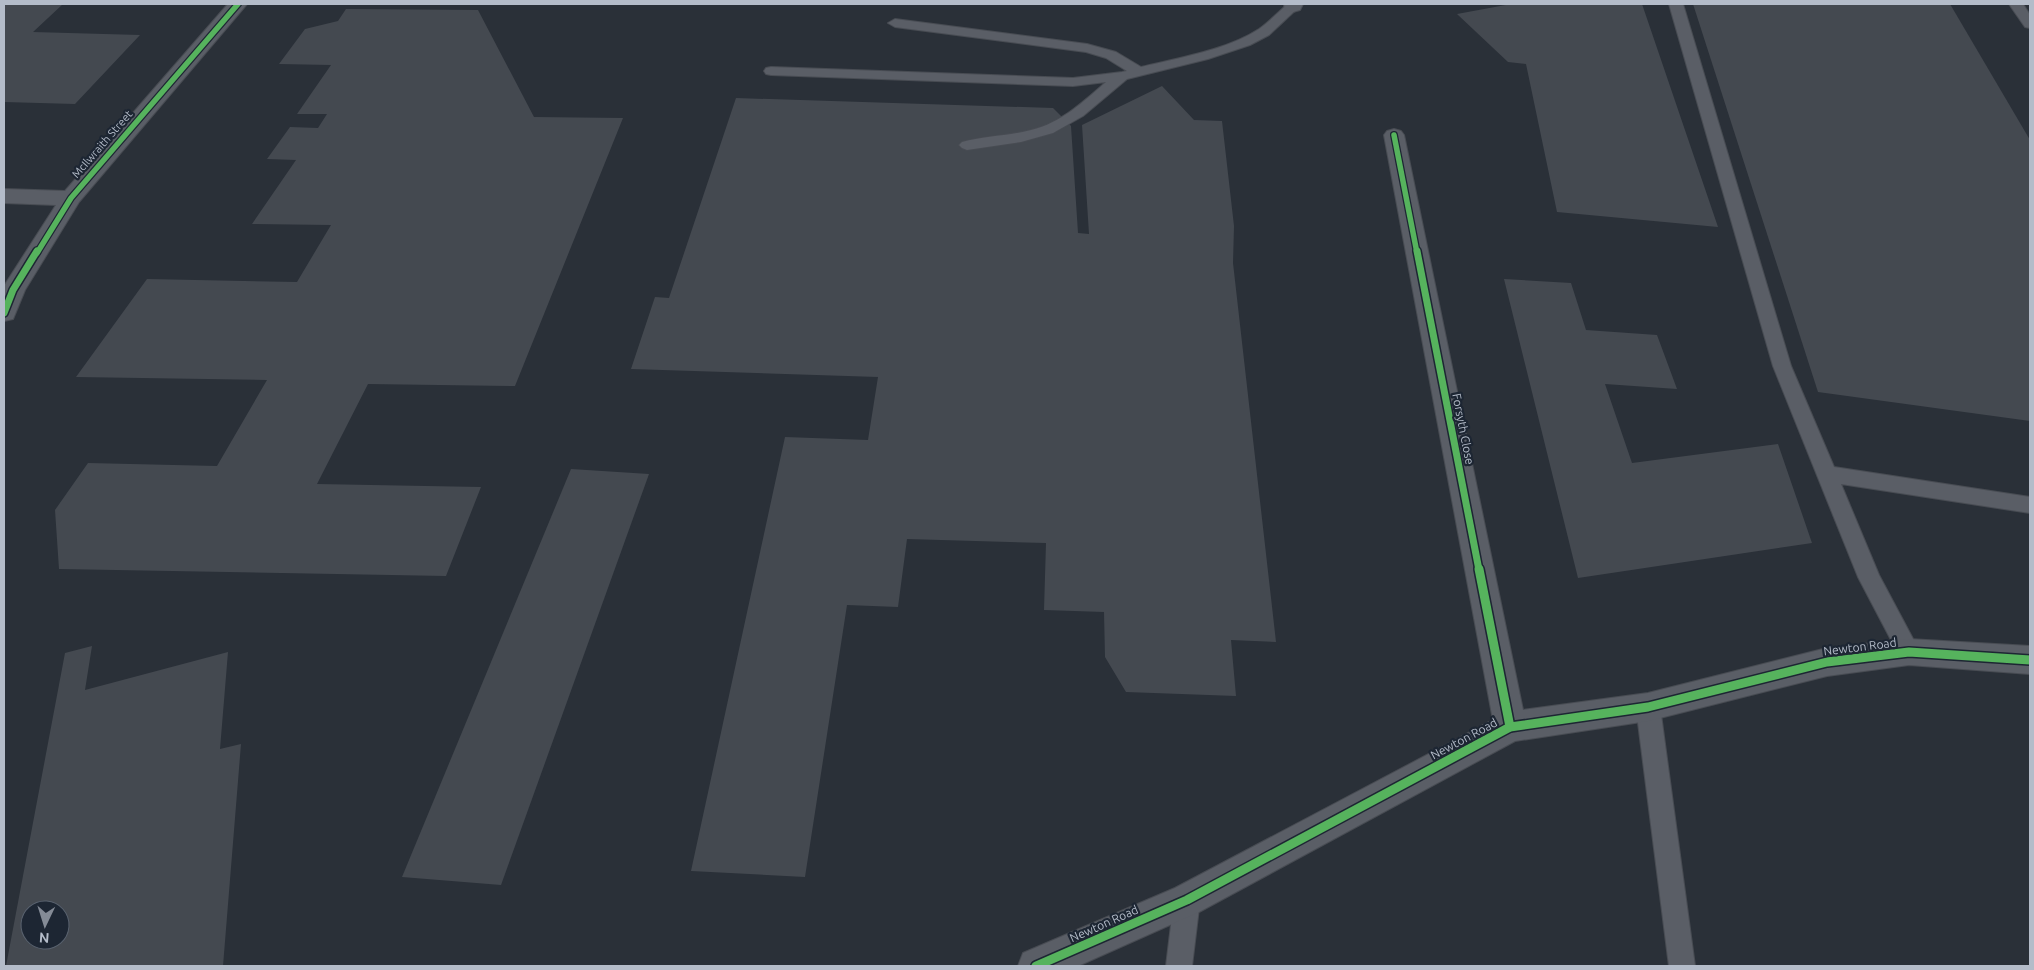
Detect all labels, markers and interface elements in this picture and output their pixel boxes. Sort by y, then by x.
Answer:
street label: McIlwraith Street [70,107,135,180]
street label: Forsyth Close [1450,392,1477,466]
street label: Newton Road [1823,636,1897,657]
street label: Newton Road [1428,716,1499,762]
north arrow [20,900,70,950]
street label: Newton Road [1068,903,1140,944]
text: N [38,930,50,946]

